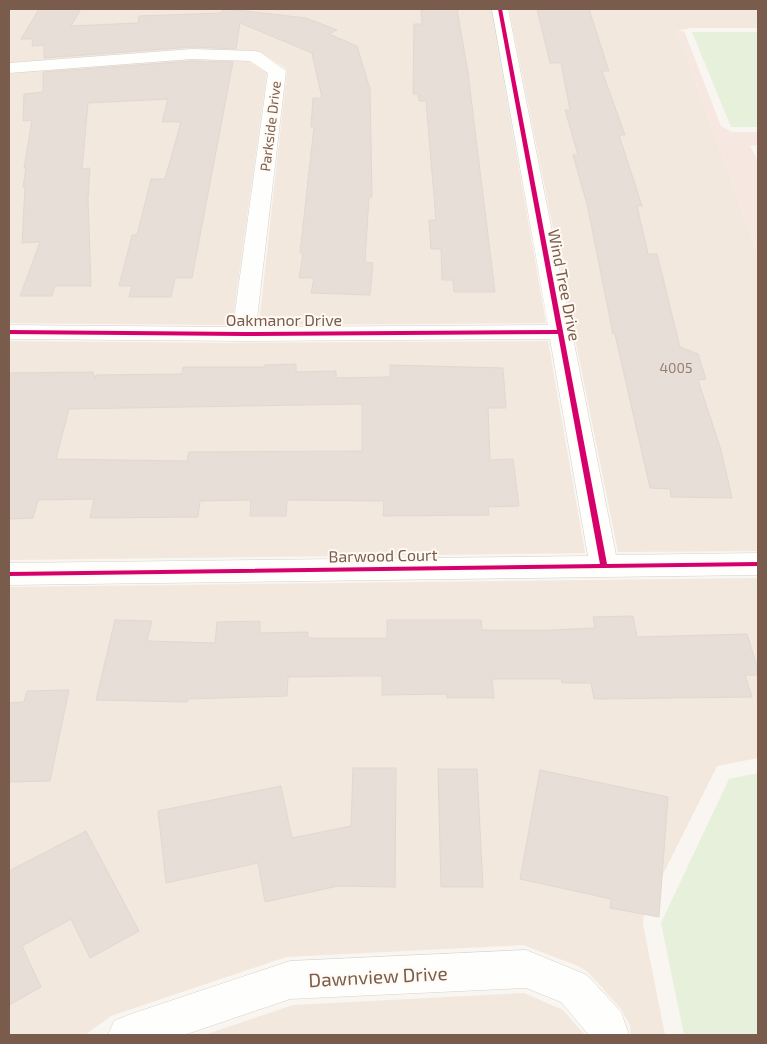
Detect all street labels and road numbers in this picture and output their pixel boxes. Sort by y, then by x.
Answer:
street label: Parkside Drive [256,80,284,172]
street label: Wind Tree Drive [545,227,585,343]
street label: Oakmanor Drive [226,310,342,329]
street label: Barwood Court [328,545,438,565]
street label: Dawnview Drive [308,961,448,991]

